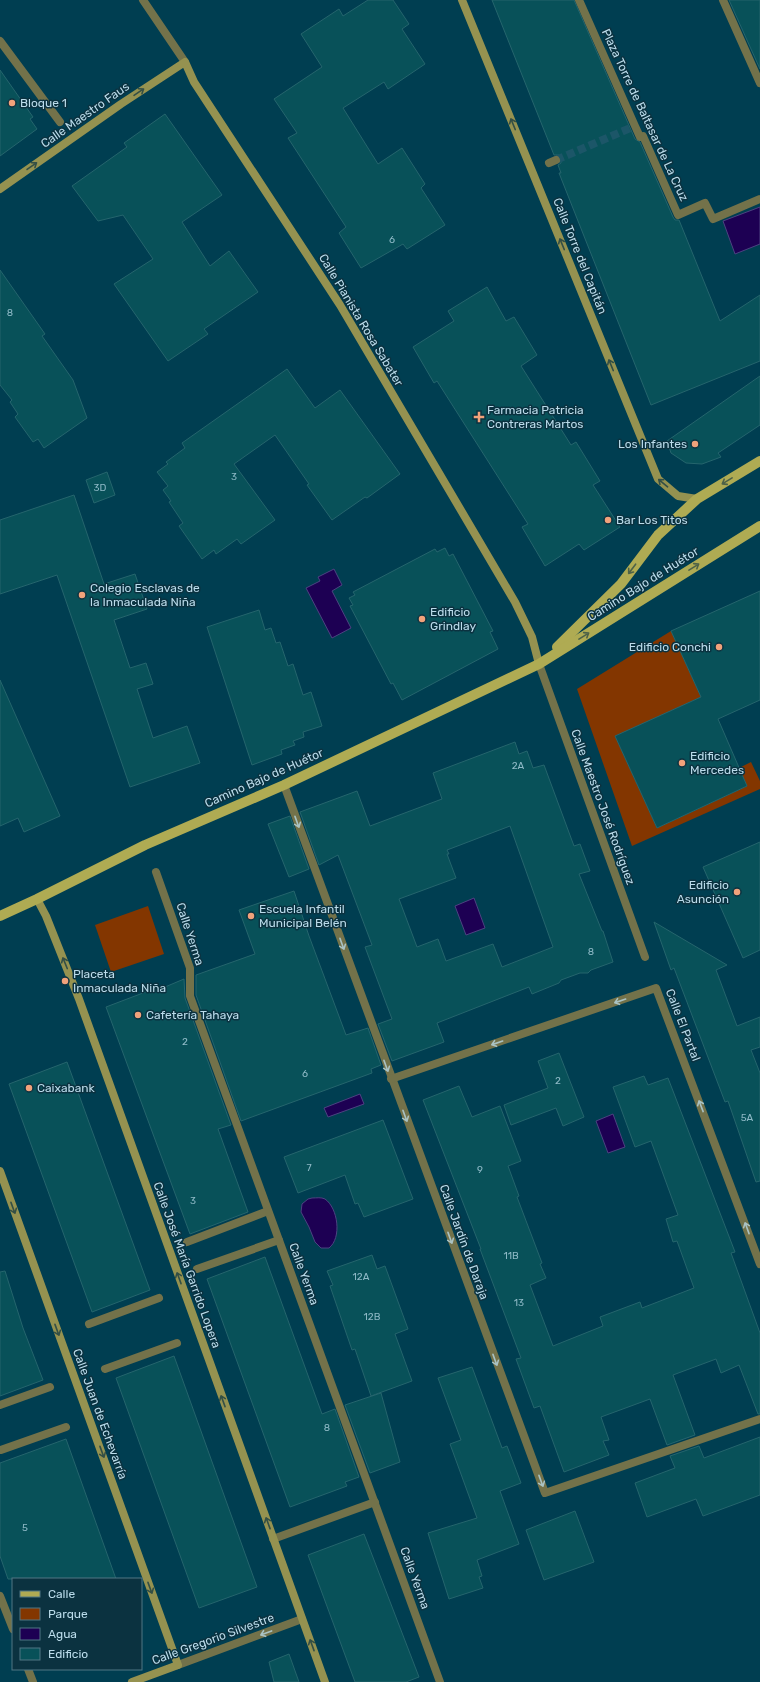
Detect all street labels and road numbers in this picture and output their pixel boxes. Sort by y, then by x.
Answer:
street label: Plaza Torre de Baltasar de La Cruz [599,27,691,203]
street label: Calle Maestro Faus [38,79,132,151]
street label: Calle Torre del Capitán [550,196,610,316]
street label: Calle Pianista Rosa Sabater [316,251,406,389]
street label: Camino Bajo de Huétor [585,544,701,624]
street label: Calle Maestro José Rodríguez [568,727,638,887]
street label: Camino Bajo de Huétor [203,745,326,810]
street label: Calle Yerma [173,901,207,967]
street label: Calle El Partal [663,987,703,1063]
street label: Calle José María Garrido Lopera [150,1180,224,1350]
street label: Calle Jardín de Daraja [437,1182,491,1302]
street label: Calle Yerma [286,1241,322,1307]
street label: Calle Juan de Echevarría [70,1347,130,1481]
street label: Calle Yerma [397,1545,433,1611]
street label: Calle Gregorio Silvestre [150,1610,276,1668]

